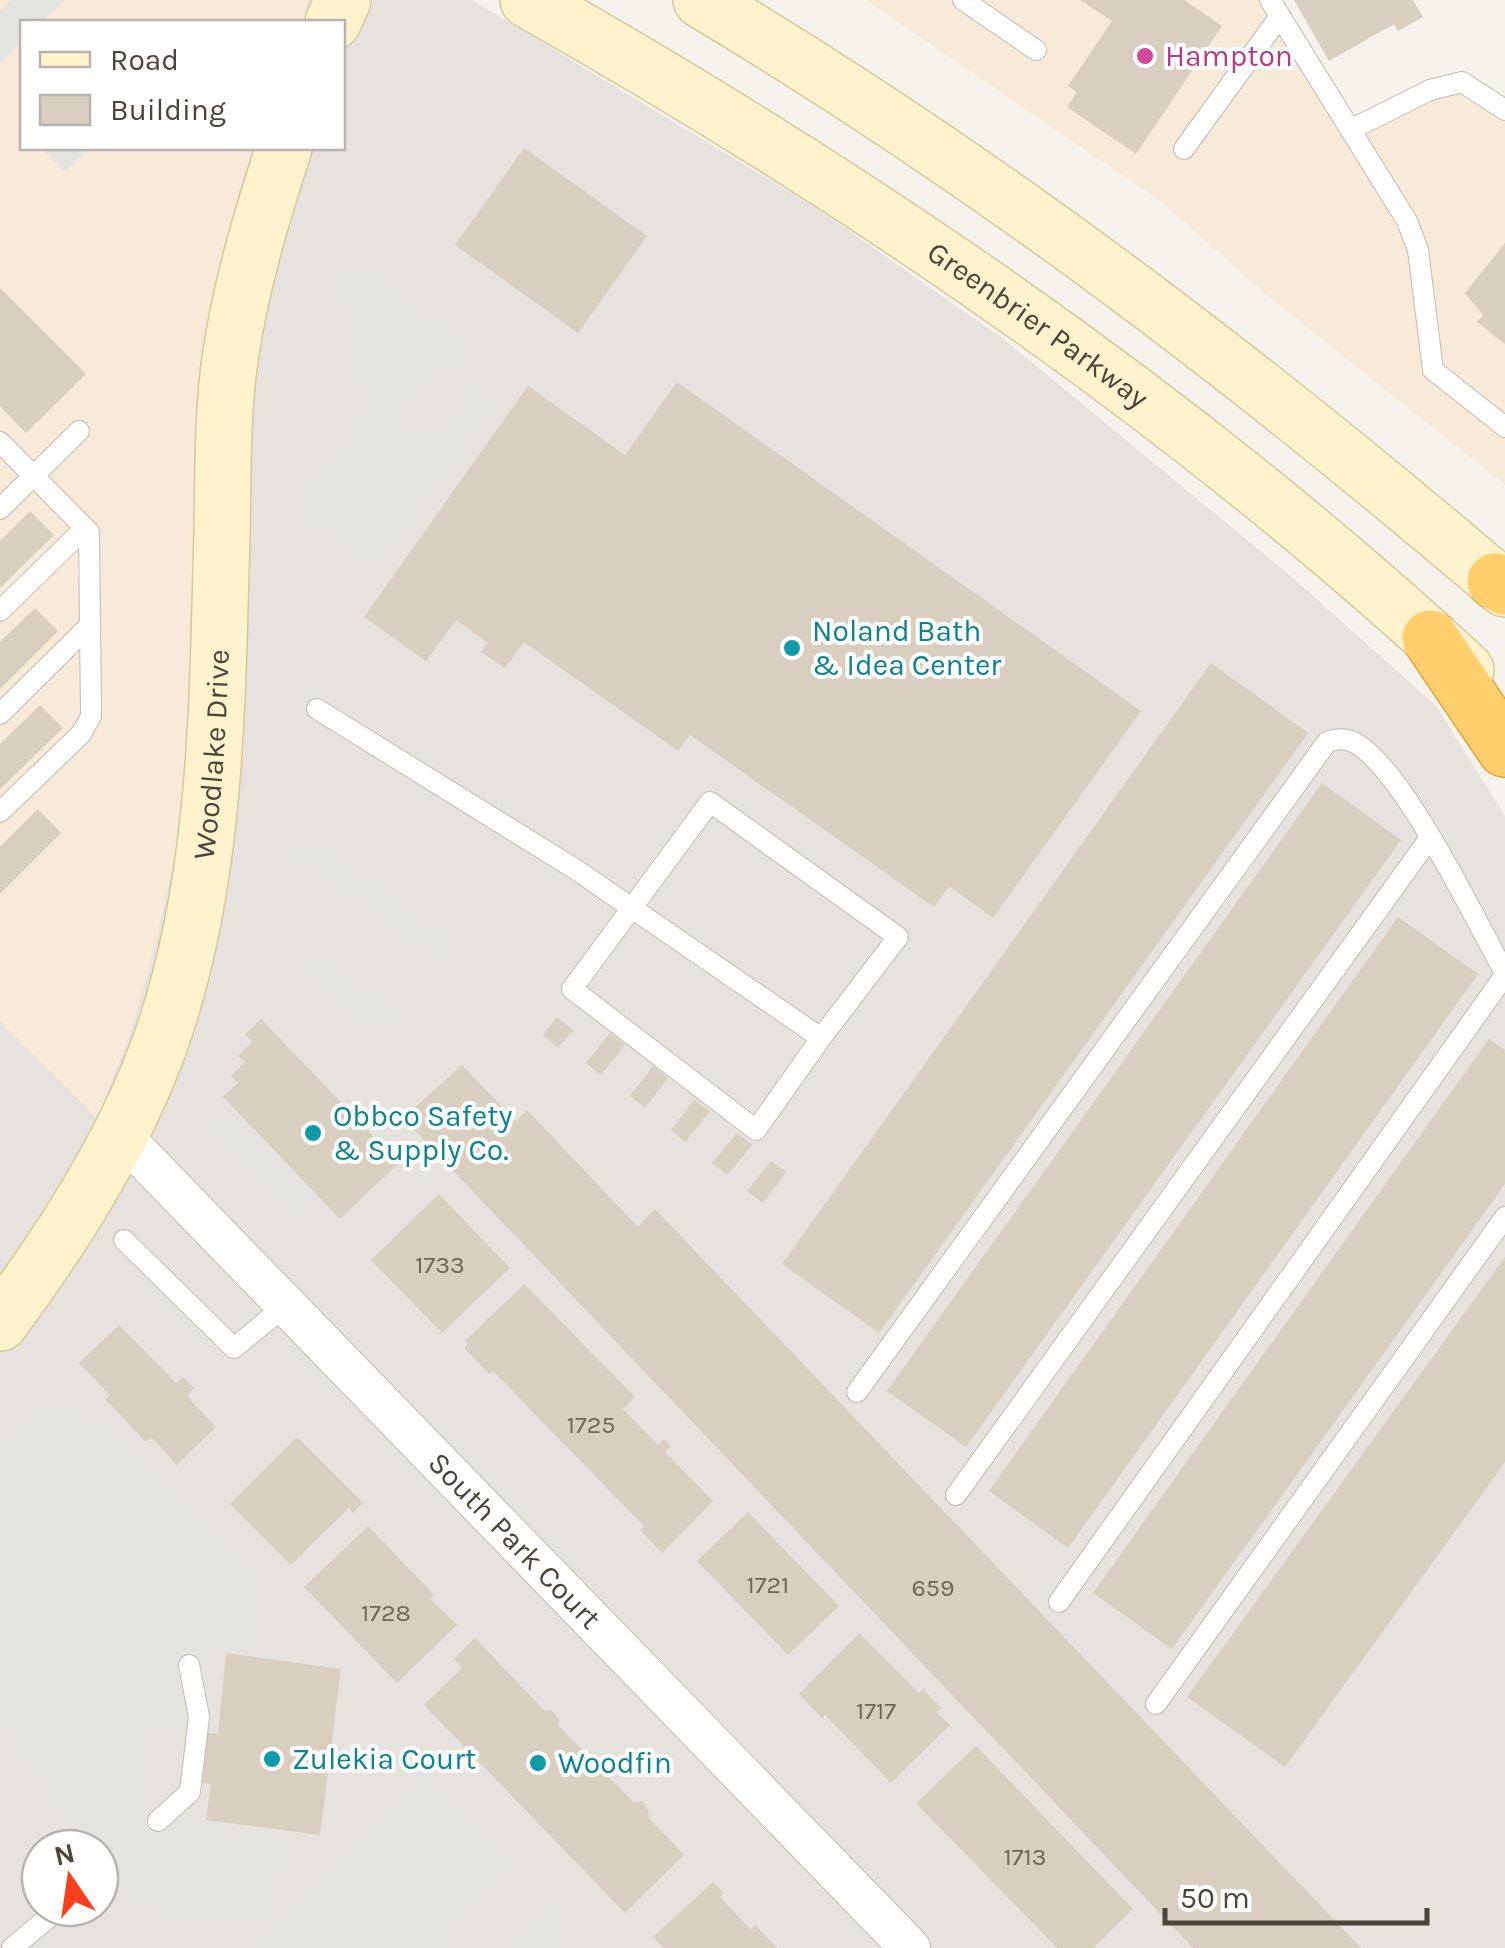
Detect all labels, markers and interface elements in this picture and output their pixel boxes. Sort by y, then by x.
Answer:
legend [20,20,345,150]
place label: Hampton [1165,38,1293,74]
text: Road [110,42,179,78]
marker: Hampton [1134,45,1156,67]
text: Building [110,92,226,128]
street label: Greenbrier Parkway [921,234,1156,416]
place label: Noland Bath & Idea Center [812,613,1001,683]
marker: Noland Bath & Idea Center [781,637,803,659]
street label: Woodlake Drive [185,649,237,862]
place label: Obbco Safety & Supply Co. [333,1098,513,1168]
marker: Obbco Safety & Supply Co. [302,1122,324,1144]
house number: 1733 [415,1250,465,1279]
house number: 1725 [567,1410,615,1439]
street label: South Park Court [421,1445,608,1637]
house number: 1721 [747,1570,789,1599]
house number: 659 [912,1573,954,1602]
house number: 1728 [361,1598,411,1627]
house number: 1717 [856,1696,896,1725]
place label: Zulekia Court [292,1741,476,1777]
place label: Woodfin [558,1745,672,1781]
marker: Zulekia Court [261,1748,283,1770]
marker: Woodfin [527,1752,549,1774]
north arrow [20,1828,120,1928]
text: N [51,1836,78,1872]
house number: 1713 [1003,1842,1047,1871]
scale bar [1165,1863,1428,1925]
text: 50 m [1180,1880,1250,1916]

